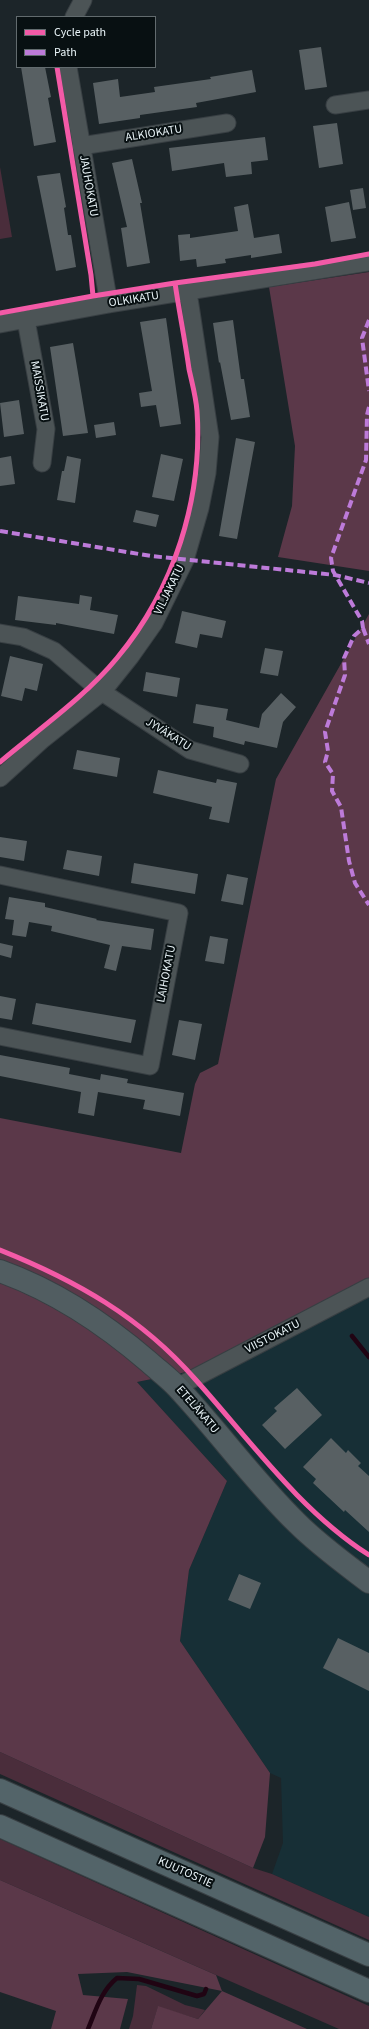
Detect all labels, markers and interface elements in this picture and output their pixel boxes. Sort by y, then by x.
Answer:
legend [16,16,156,68]
text: Cycle path [54,24,106,41]
text: Path [54,44,77,61]
street label: ALKIOKATU [125,122,183,146]
street label: JAUHOKATU [75,154,101,218]
street label: OLKIKATU [108,289,160,311]
street label: MAISSIKATU [27,360,51,422]
street label: VILJAKATU [152,562,188,618]
street label: JYVÄKATU [143,715,193,755]
street label: LAIHOKATU [154,944,180,1004]
street label: VIISTOKATU [243,1317,303,1357]
street label: ETELÄKATU [172,1383,222,1437]
street label: KUUTOSTIE [155,1855,215,1891]

